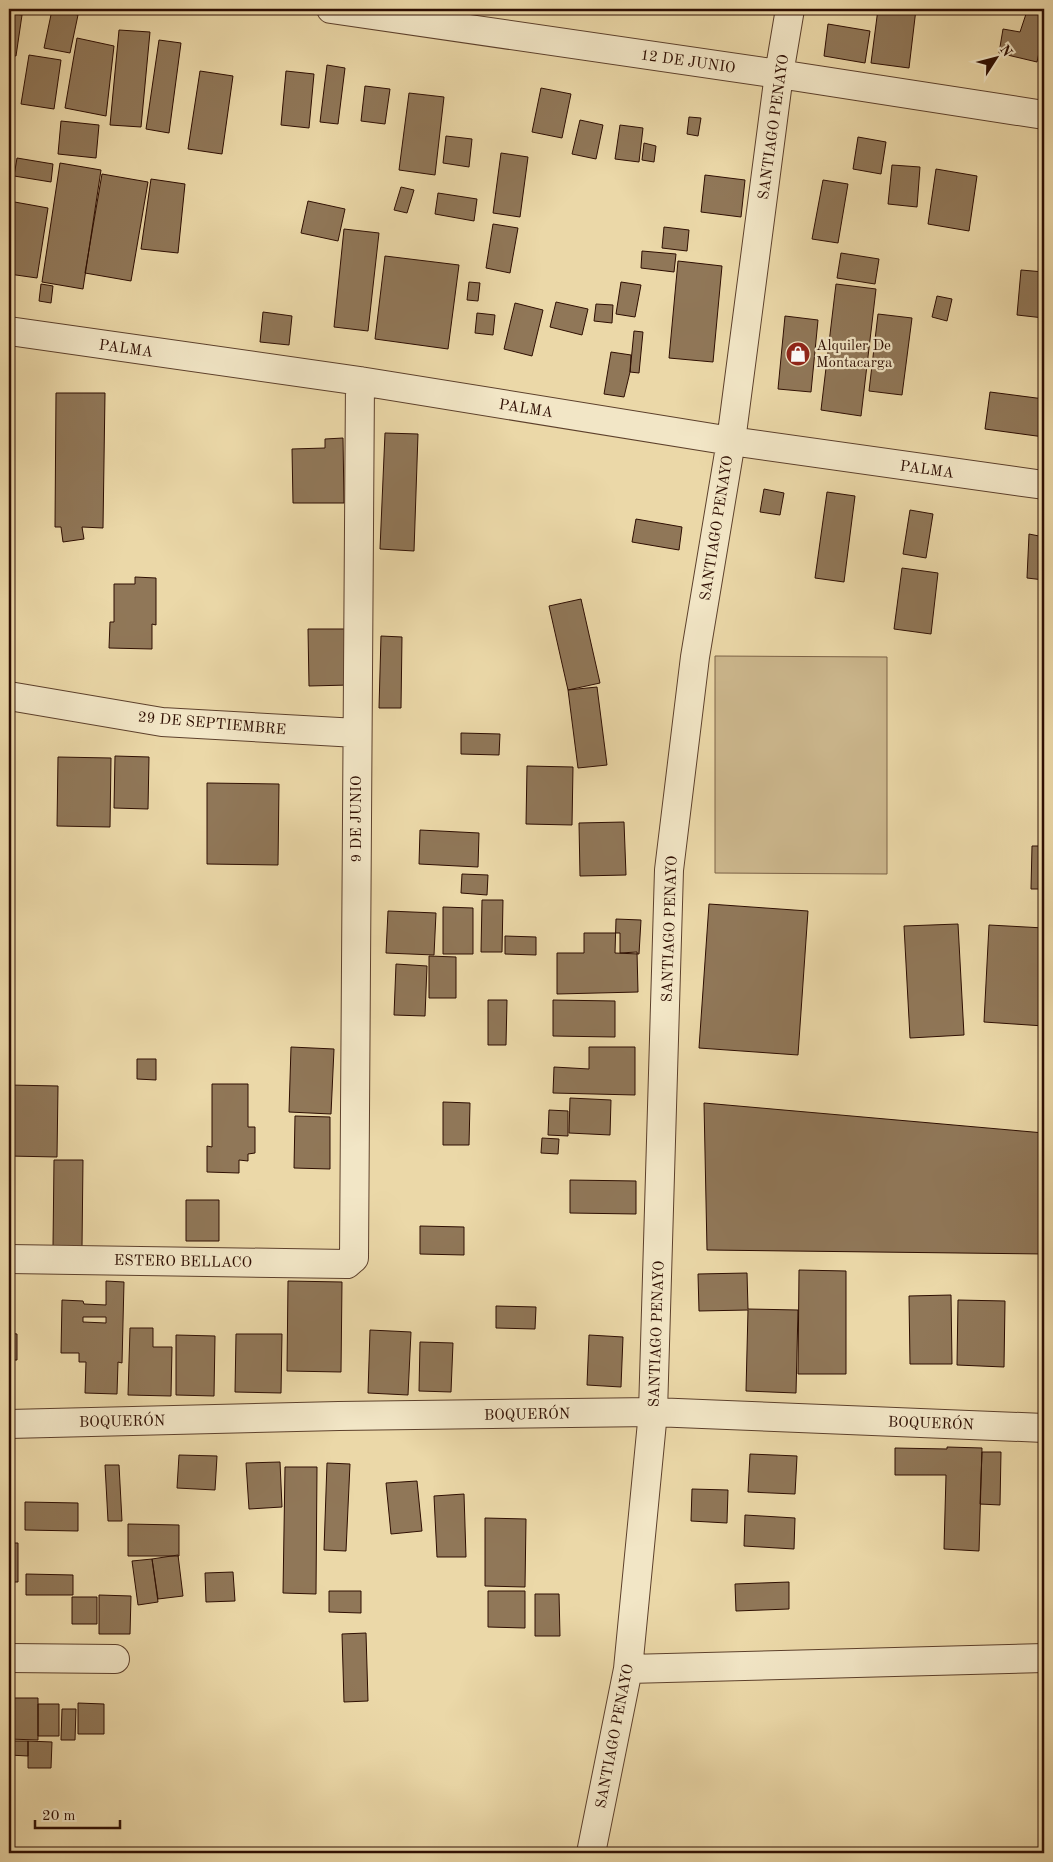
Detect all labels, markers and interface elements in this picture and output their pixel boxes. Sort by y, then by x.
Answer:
north arrow [970,32,1020,82]
text: N [997,43,1015,60]
street label: 12 DE JUNIO [639,48,736,77]
street label: SANTIAGO PENAYO [757,53,792,201]
street label: PALMA [98,338,154,361]
place label: Alquiler De Montacarga [816,339,893,371]
shop icon: Alquiler De Montacarga [785,341,811,367]
street label: PALMA [498,398,554,421]
street label: SANTIAGO PENAYO [699,455,736,602]
street label: PALMA [899,459,955,482]
street label: 29 DE SEPTIEMBRE [137,711,287,738]
street label: 9 DE JUNIO [350,776,365,862]
street label: SANTIAGO PENAYO [660,855,681,1003]
street label: ESTERO BELLACO [114,1254,252,1271]
street label: SANTIAGO PENAYO [647,1260,668,1408]
street label: BOQUERÓN [484,1403,571,1424]
street label: BOQUERÓN [79,1410,166,1431]
street label: BOQUERÓN [888,1412,975,1434]
street label: SANTIAGO PENAYO [594,1663,637,1810]
scale bar [35,1797,120,1829]
text: 20 m [42,1809,76,1824]

